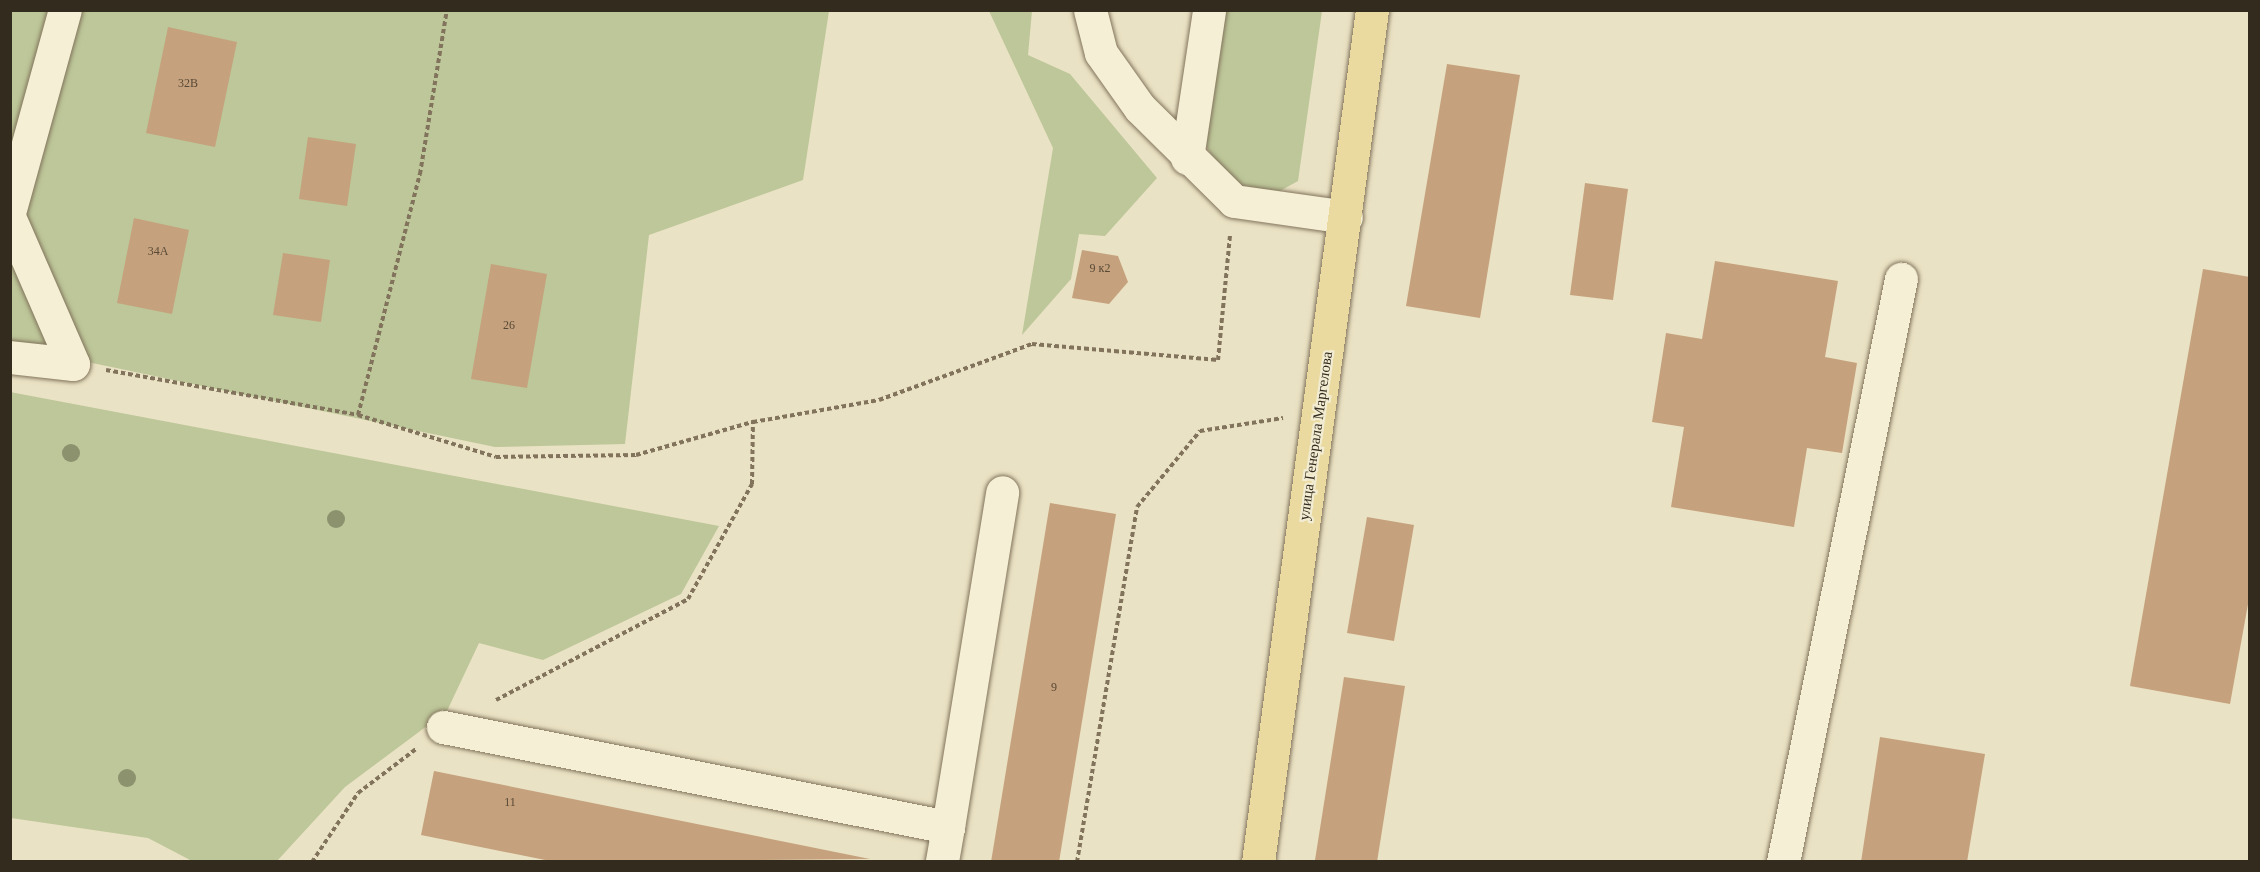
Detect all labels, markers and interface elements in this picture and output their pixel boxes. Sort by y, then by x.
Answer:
house number: 32В [178,77,198,91]
house number: 34A [148,245,168,259]
house number: 9 к2 [1090,262,1110,276]
house number: 26 [503,319,515,333]
street label: улица Генерала Маргелова [1295,350,1337,522]
house number: 9 [1051,681,1057,695]
house number: 11 [504,796,516,810]

